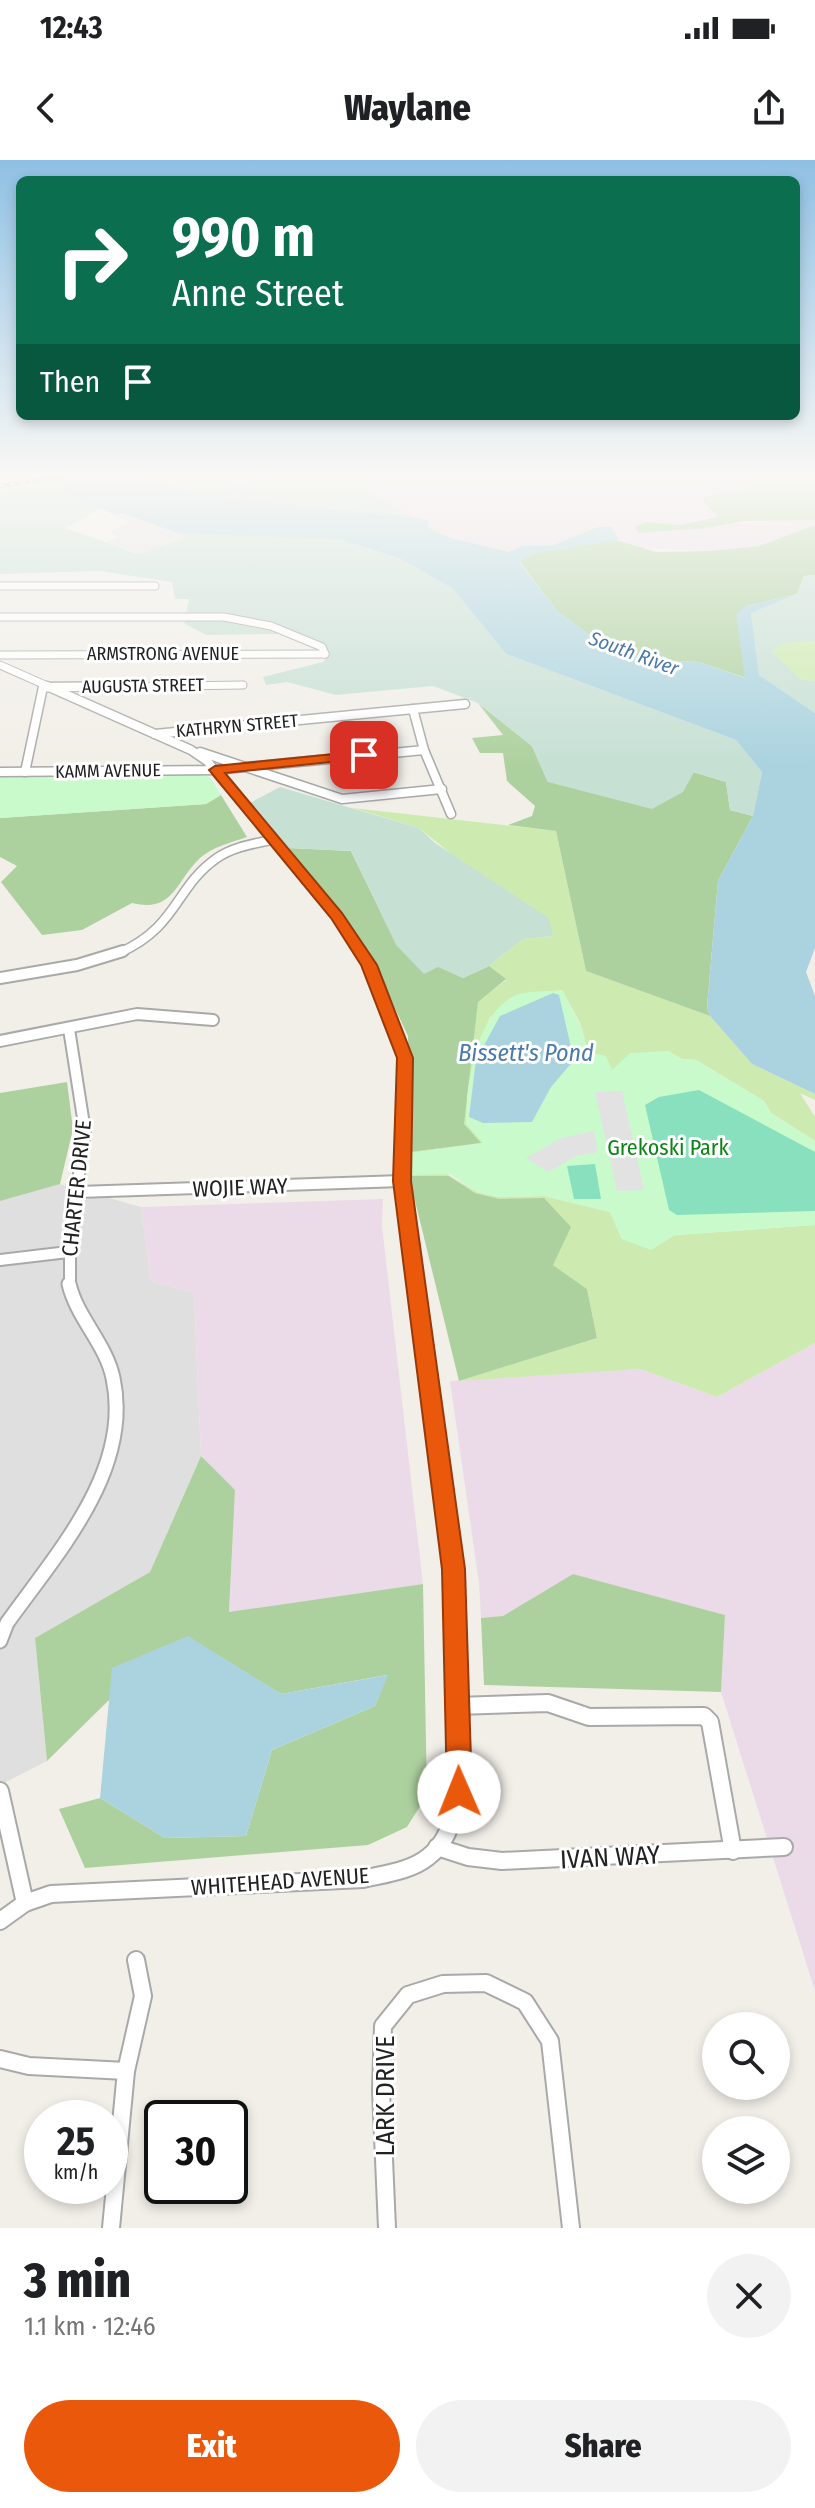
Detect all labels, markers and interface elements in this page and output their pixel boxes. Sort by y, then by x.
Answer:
text: 12:43 [40,10,103,46]
icon: back [24,86,68,130]
text: Waylane [344,86,471,130]
icon: share [747,86,791,130]
text: 990 m [172,204,315,271]
icon: right [40,208,144,312]
text: Anne Street [172,272,344,316]
icon: arrive [116,360,160,404]
text: Then [40,364,100,400]
water label: South River [585,625,683,681]
street label: ARMSTRONG AVENUE [87,643,239,665]
street label: AUGUSTA STREET [82,674,205,698]
street label: KATHRYN STREET [175,710,300,742]
pin [330,721,398,789]
icon: arrive [342,733,386,777]
street label: KAMM AVENUE [55,759,161,783]
water label: Bissett's Pond [458,1039,594,1067]
street label: CHARTER DRIVE [56,1118,97,1258]
park label: Grekoski Park [607,1134,730,1161]
street label: WOJIE WAY [192,1172,288,1203]
position arrow [417,1750,501,1834]
street label: IVAN WAY [559,1839,661,1876]
street label: WHITEHEAD AVENUE [190,1862,370,1901]
map controls [702,2012,790,2204]
button: search [702,2012,790,2100]
street label: LARK DRIVE [370,2036,401,2156]
speed limit sign: 30 [144,2100,248,2204]
button: layers [702,2116,790,2204]
text: 25 [57,2118,95,2166]
text: km/h [54,2160,98,2184]
text: 3 min [24,2252,131,2310]
button: close [707,2254,791,2338]
text: 1.1 km · 12:46 [24,2311,156,2342]
button: Exit [24,2400,400,2492]
button: Share [416,2400,791,2492]

